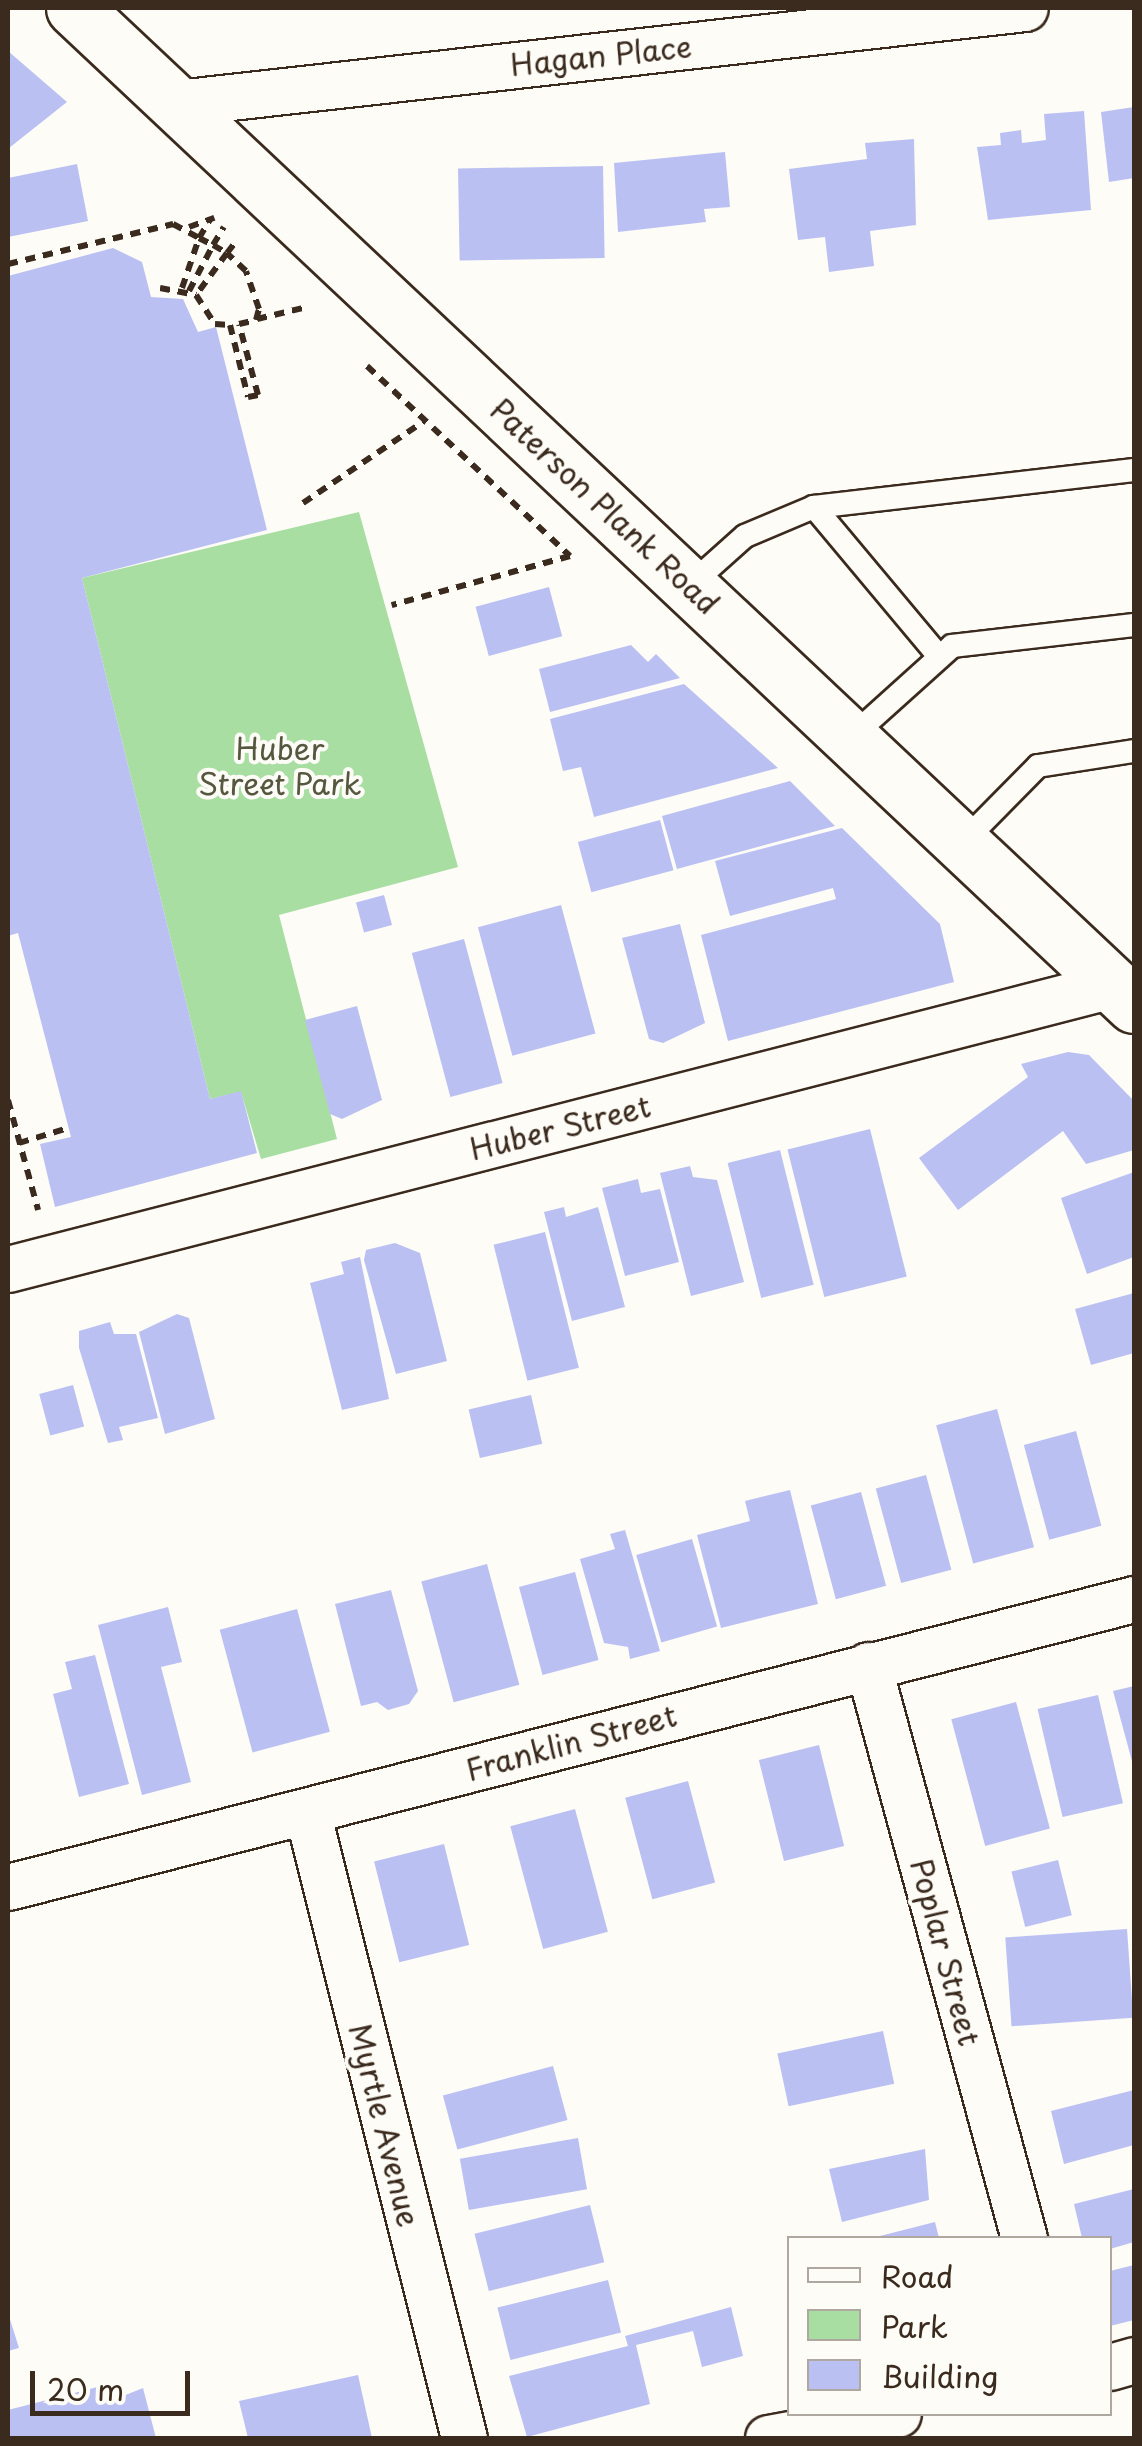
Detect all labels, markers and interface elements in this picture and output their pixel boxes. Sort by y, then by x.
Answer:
street label: Hagan Place [509,28,693,82]
street label: Paterson Plank Road [483,390,727,622]
park label: Huber Street Park [197,730,363,800]
street label: Huber Street [464,1087,656,1167]
street label: Franklin Street [461,1696,681,1788]
street label: Poplar Street [904,1854,988,2050]
street label: Myrtle Avenue [342,2019,428,2231]
legend [787,2236,1112,2416]
text: Road [881,2253,954,2298]
text: Park [881,2303,948,2348]
scale bar [35,2351,195,2413]
text: Building [881,2353,998,2398]
text: 20 m [47,2366,124,2411]

